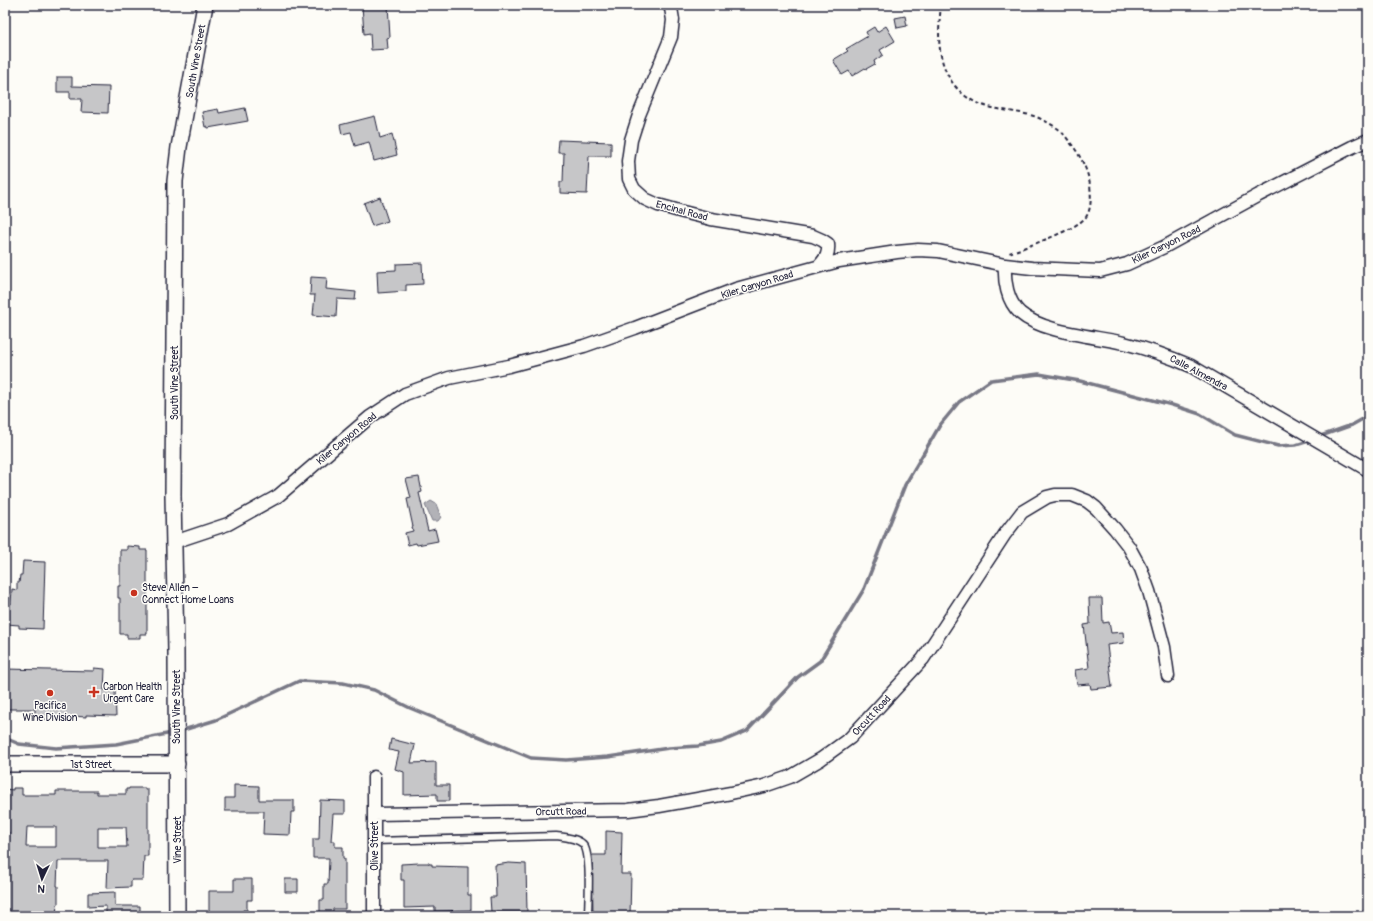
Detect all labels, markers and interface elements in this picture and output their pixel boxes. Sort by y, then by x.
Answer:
street label: South Vine Street [184,22,209,99]
street label: Encinal Road [654,198,709,224]
street label: Kiler Canyon Road [1130,223,1203,267]
street label: Kiler Canyon Road [720,268,795,302]
street label: South Vine Street [169,345,181,420]
street label: Calle Almendra [1167,353,1230,393]
street label: Kiler Canyon Road [314,410,379,467]
place label: Steve Allen – Connect Home Loans [142,582,234,606]
marker: Steve Allen – Connect Home Loans [129,588,139,598]
street label: South Vine Street [171,669,183,744]
place label: Carbon Health Urgent Care [103,681,162,705]
marker: Carbon Health Urgent Care [88,686,100,698]
marker: Pacifica Wine Division [45,688,55,698]
street label: Orcutt Road [850,693,894,738]
place label: Pacifica Wine Division [23,700,78,724]
street label: 1st Street [70,759,113,771]
street label: Orcutt Road [535,806,587,818]
street label: Vine Street [172,815,184,864]
street label: Olive Street [369,820,381,871]
north arrow [22,859,62,899]
text: N [37,882,46,895]

